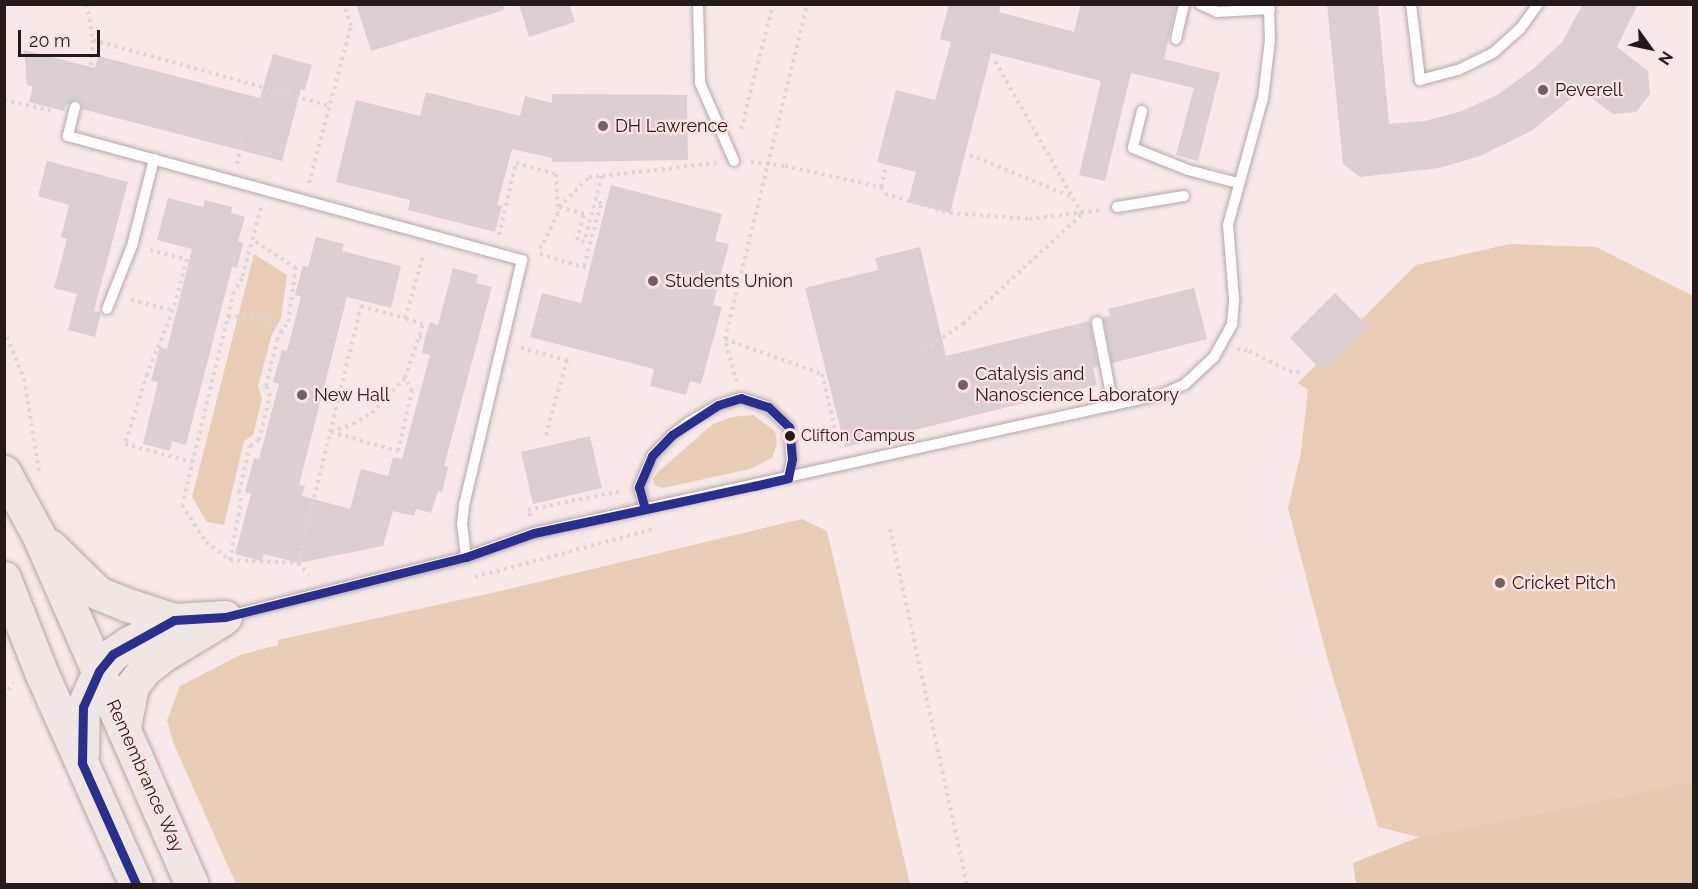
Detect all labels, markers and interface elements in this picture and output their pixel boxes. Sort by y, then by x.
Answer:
scale bar [21,18,104,56]
north arrow [1620,18,1680,78]
text: 20 m [29,30,71,51]
text: N [1654,48,1677,68]
place label: Peverell [1555,79,1623,101]
marker: Peverell [1536,83,1550,97]
place label: DH Lawrence [615,115,728,137]
marker: DH Lawrence [596,119,610,133]
place label: Students Union [665,270,793,292]
marker: Students Union [646,274,660,288]
place label: Catalysis and Nanoscience Laboratory [975,364,1179,406]
marker: Catalysis and Nanoscience Laboratory [956,378,970,392]
place label: New Hall [314,384,390,406]
marker: New Hall [295,388,309,402]
place label: Clifton Campus [801,426,915,446]
marker: Clifton Campus [784,430,796,442]
place label: Cricket Pitch [1512,572,1616,594]
marker: Cricket Pitch [1493,576,1507,590]
street label: Remembrance Way [101,696,189,856]

